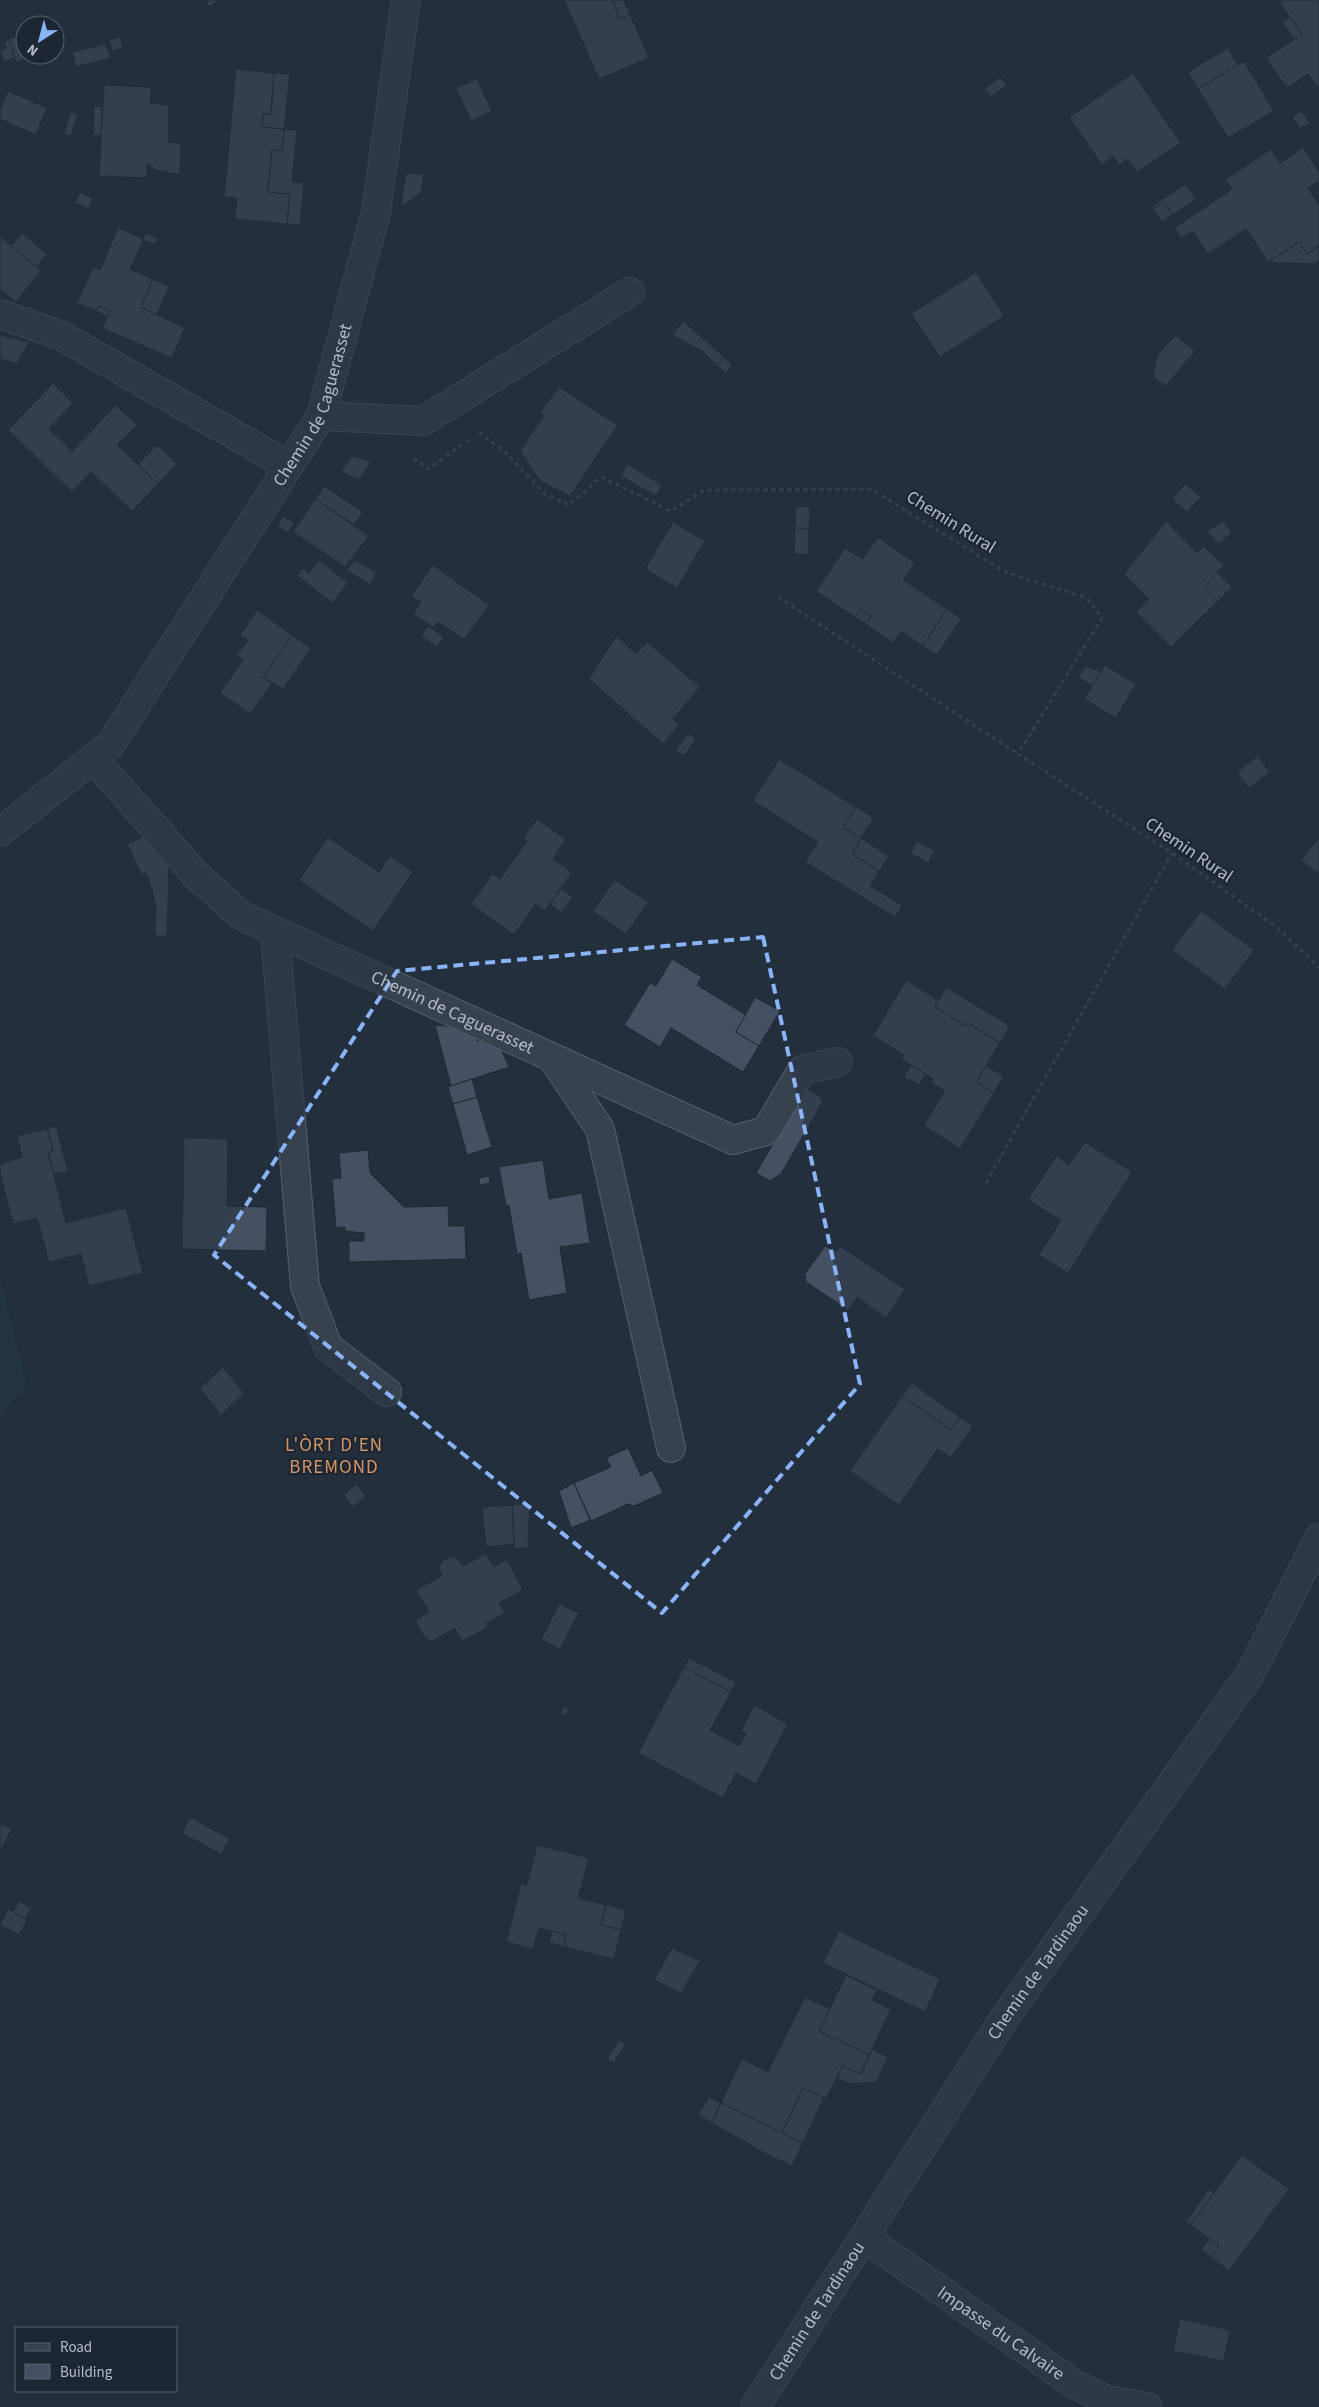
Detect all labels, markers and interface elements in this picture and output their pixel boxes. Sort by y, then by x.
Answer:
north arrow [15,15,65,65]
text: N [23,39,43,61]
street label: Chemin de Caguerasset [267,321,358,491]
street label: Chemin Rural [901,485,1001,559]
street label: Chemin Rural [1140,811,1238,889]
street label: Chemin de Caguerasset [367,964,538,1060]
district label: L'ÒRT D'EN BREMOND [285,1432,383,1481]
street label: Chemin de Tardinaou [981,1899,1094,2044]
street label: Chemin de Tardinaou [763,2237,870,2385]
street label: Impasse du Calvaire [932,2280,1070,2386]
legend [15,2327,178,2392]
text: Road [60,2337,92,2358]
text: Building [60,2362,113,2383]

